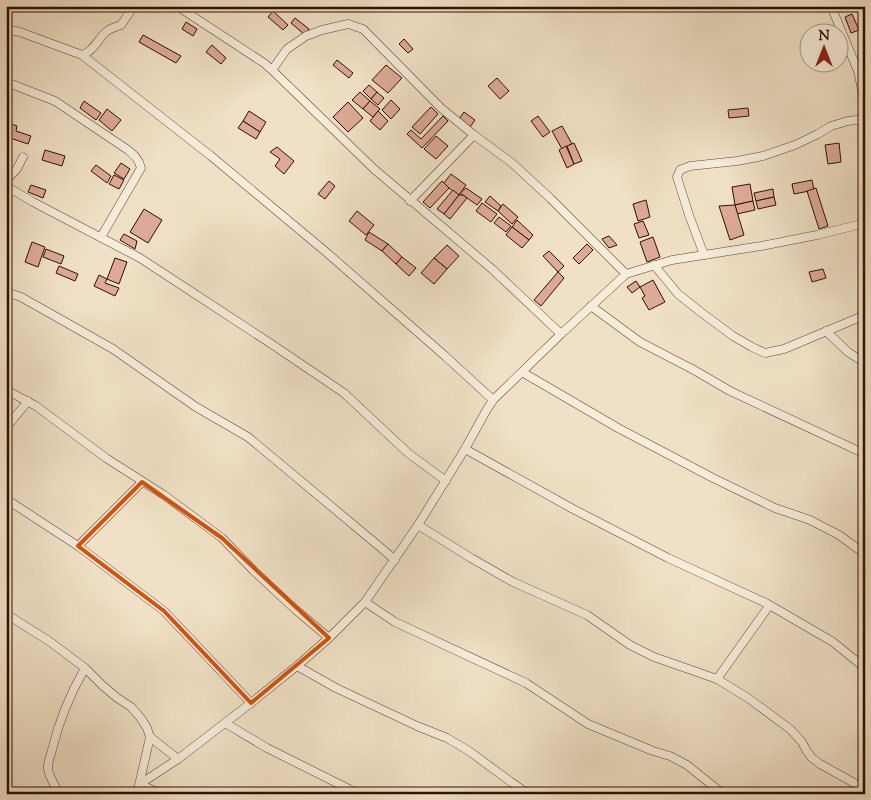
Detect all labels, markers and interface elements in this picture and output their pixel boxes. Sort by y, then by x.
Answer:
north arrow [798,22,848,72]
text: N [818,27,830,47]

